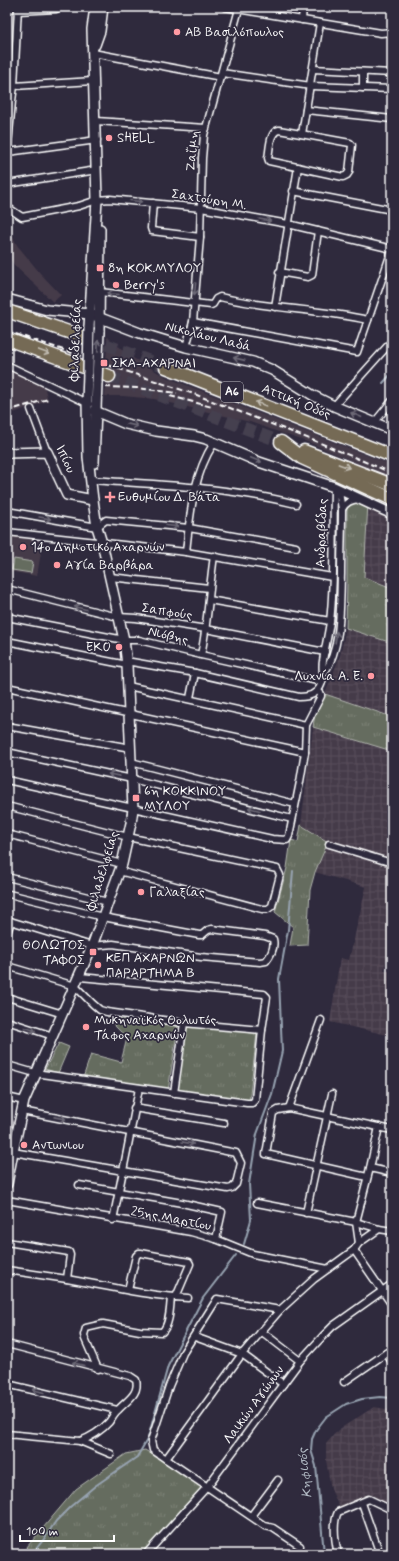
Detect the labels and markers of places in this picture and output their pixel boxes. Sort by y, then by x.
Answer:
place label: ΑΒ Βασιλόπουλος [185,24,284,41]
marker: ΑΒ Βασιλόπουλος [172,27,182,37]
place label: SHELL [117,130,155,147]
marker: SHELL [104,133,114,143]
place label: 8η ΚΟΚ.ΜΥΛΟΥ [108,260,201,277]
marker: 8η ΚΟΚ.ΜΥΛΟΥ [95,263,105,273]
place label: Berry's [124,277,165,294]
marker: Berry's [111,280,121,290]
place label: ΣΚΑ-ΑΧΑΡΝΑΙ [112,355,196,372]
marker: ΣΚΑ-ΑΧΑΡΝΑΙ [99,358,109,368]
place label: Ευθυμίου Δ. Βάτα [118,489,220,506]
marker: Ευθυμίου Δ. Βάτα [105,492,115,502]
place label: 14ο Δημοτικό Αχαρνών [31,539,165,556]
marker: 14ο Δημοτικό Αχαρνών [18,542,28,552]
place label: Αγία Βαρβάρα [65,557,154,574]
marker: Αγία Βαρβάρα [52,560,62,570]
place label: EKO [86,639,111,656]
marker: EKO [114,642,124,652]
place label: Λυχνία A. E. [294,668,363,685]
marker: Λυχνία A. E. [366,671,376,681]
place label: 6η ΚΟΚΚΙΝΟΥ ΜΥΛΟΥ [144,783,226,815]
marker: 6η ΚΟΚΚΙΝΟΥ ΜΥΛΟΥ [131,793,141,803]
place label: Γαλαξίας [149,884,205,901]
marker: Γαλαξίας [136,887,146,897]
place label: ΘΟΛΩΤΟΣ ΤΑΦΟΣ [22,937,85,969]
marker: ΘΟΛΩΤΟΣ ΤΑΦΟΣ [88,947,98,957]
place label: ΚΕΠ ΑΧΑΡΝΩΝ ΠΑΡΑΡΤΗΜΑ Β [106,950,195,982]
marker: ΚΕΠ ΑΧΑΡΝΩΝ ΠΑΡΑΡΤΗΜΑ Β [93,960,103,970]
place label: Μυκηναϊκός Θολωτός Τάφος Αχαρνών [94,1012,217,1044]
marker: Μυκηναϊκός Θολωτός Τάφος Αχαρνών [81,1022,91,1032]
place label: Αντωνιου [32,1137,84,1154]
marker: Αντωνιου [19,1140,29,1150]

